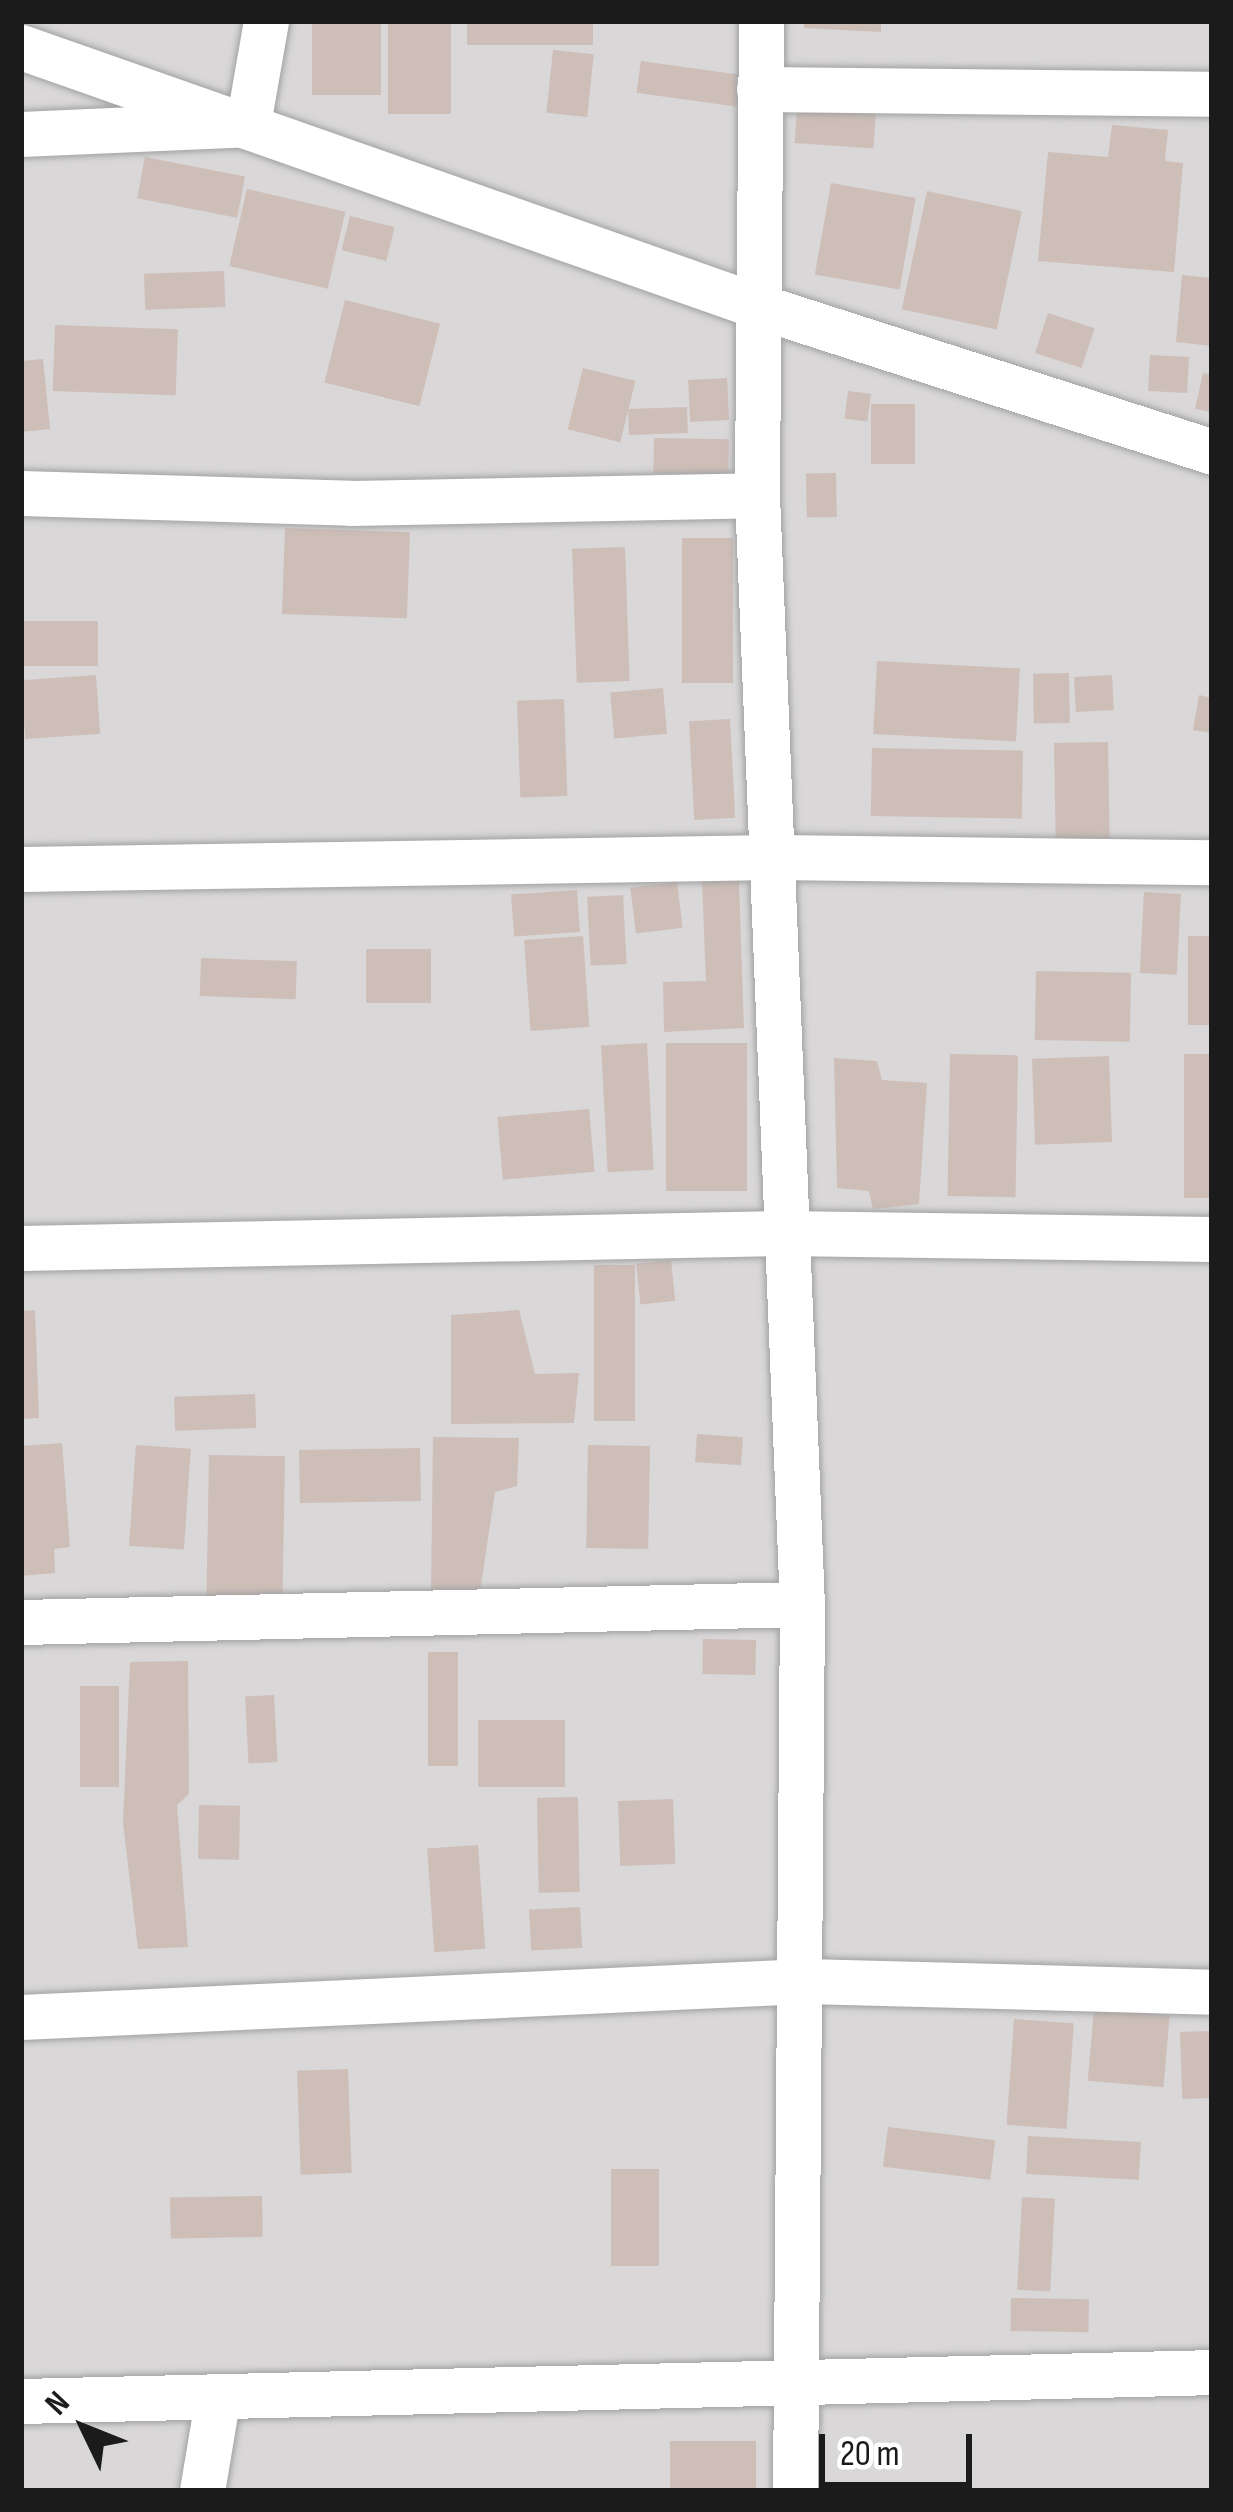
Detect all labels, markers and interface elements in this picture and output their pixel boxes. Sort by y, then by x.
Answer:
north arrow [24,2368,144,2488]
text: N [37,2383,78,2424]
scale bar [825,2410,978,2484]
text: 20 m [840,2433,900,2476]

